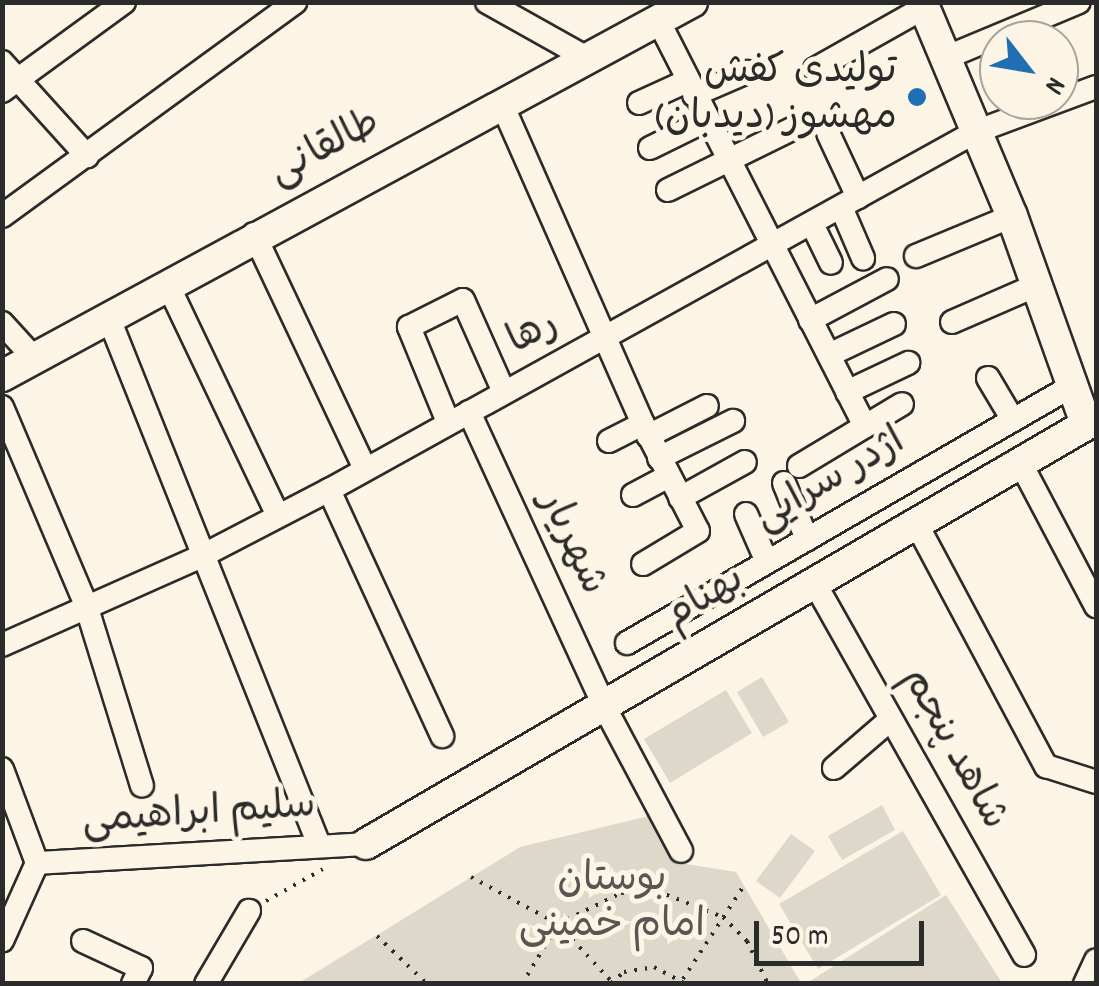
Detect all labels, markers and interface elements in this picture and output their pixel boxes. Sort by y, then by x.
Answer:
north arrow [979,20,1079,120]
place label: تولیدی کفش مهشوز (دیدبان) [655,50,897,144]
text: N [1032,68,1074,101]
marker: تولیدی کفش مهشوز (دیدبان) [906,86,928,108]
street label: طالقانی [262,101,390,199]
street label: رها [501,302,567,368]
street label: اژدر سرایی [747,420,915,544]
street label: شهریار [525,484,615,604]
street label: بهنام [657,558,755,642]
street label: شاهد پنجم [888,661,1016,839]
street label: سلیم ابراهیمی [81,784,317,848]
park label: بوستان امام خمینی [519,858,705,952]
scale bar [759,901,929,963]
text: 50 m [771,917,829,960]

